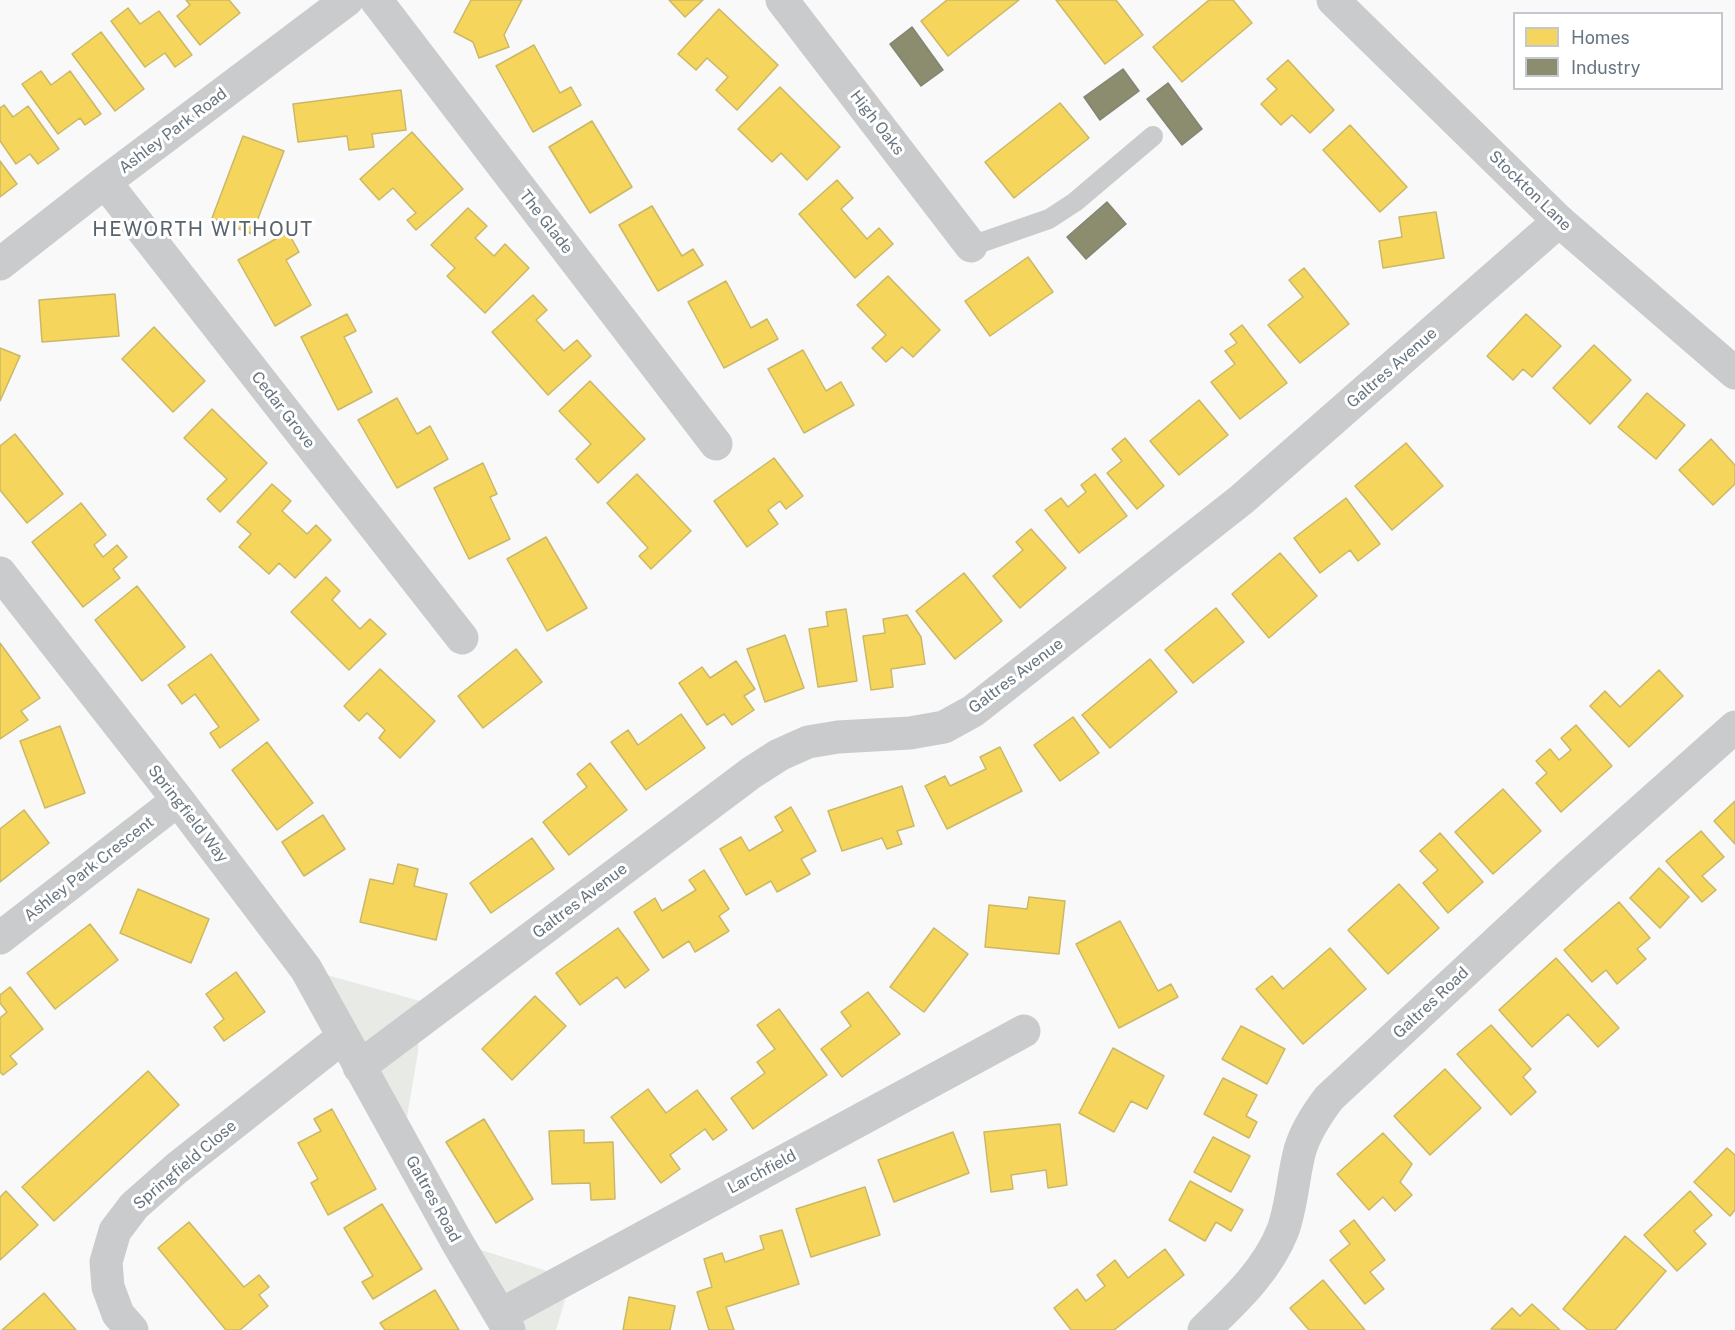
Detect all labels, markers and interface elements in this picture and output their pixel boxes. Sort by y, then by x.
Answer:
legend [1513,12,1723,90]
text: Homes [1571,27,1630,48]
text: Industry [1571,57,1640,78]
street label: Ashley Park Road [115,84,231,178]
street label: High Oaks [846,87,908,159]
street label: Stockton Lane [1485,147,1575,235]
street label: The Glade [515,186,577,258]
district label: HEWORTH WITHOUT [92,218,314,242]
street label: Galtres Avenue [1343,324,1441,412]
street label: Cedar Grove [247,368,319,452]
street label: Galtres Avenue [965,634,1067,718]
street label: Springfield Way [144,761,232,867]
street label: Ashley Park Crescent [20,812,158,926]
street label: Galtres Avenue [529,859,631,943]
street label: Galtres Road [1389,963,1473,1043]
street label: Springfield Close [130,1116,240,1214]
street label: Larchfield [724,1146,800,1198]
street label: Galtres Road [401,1152,465,1246]

